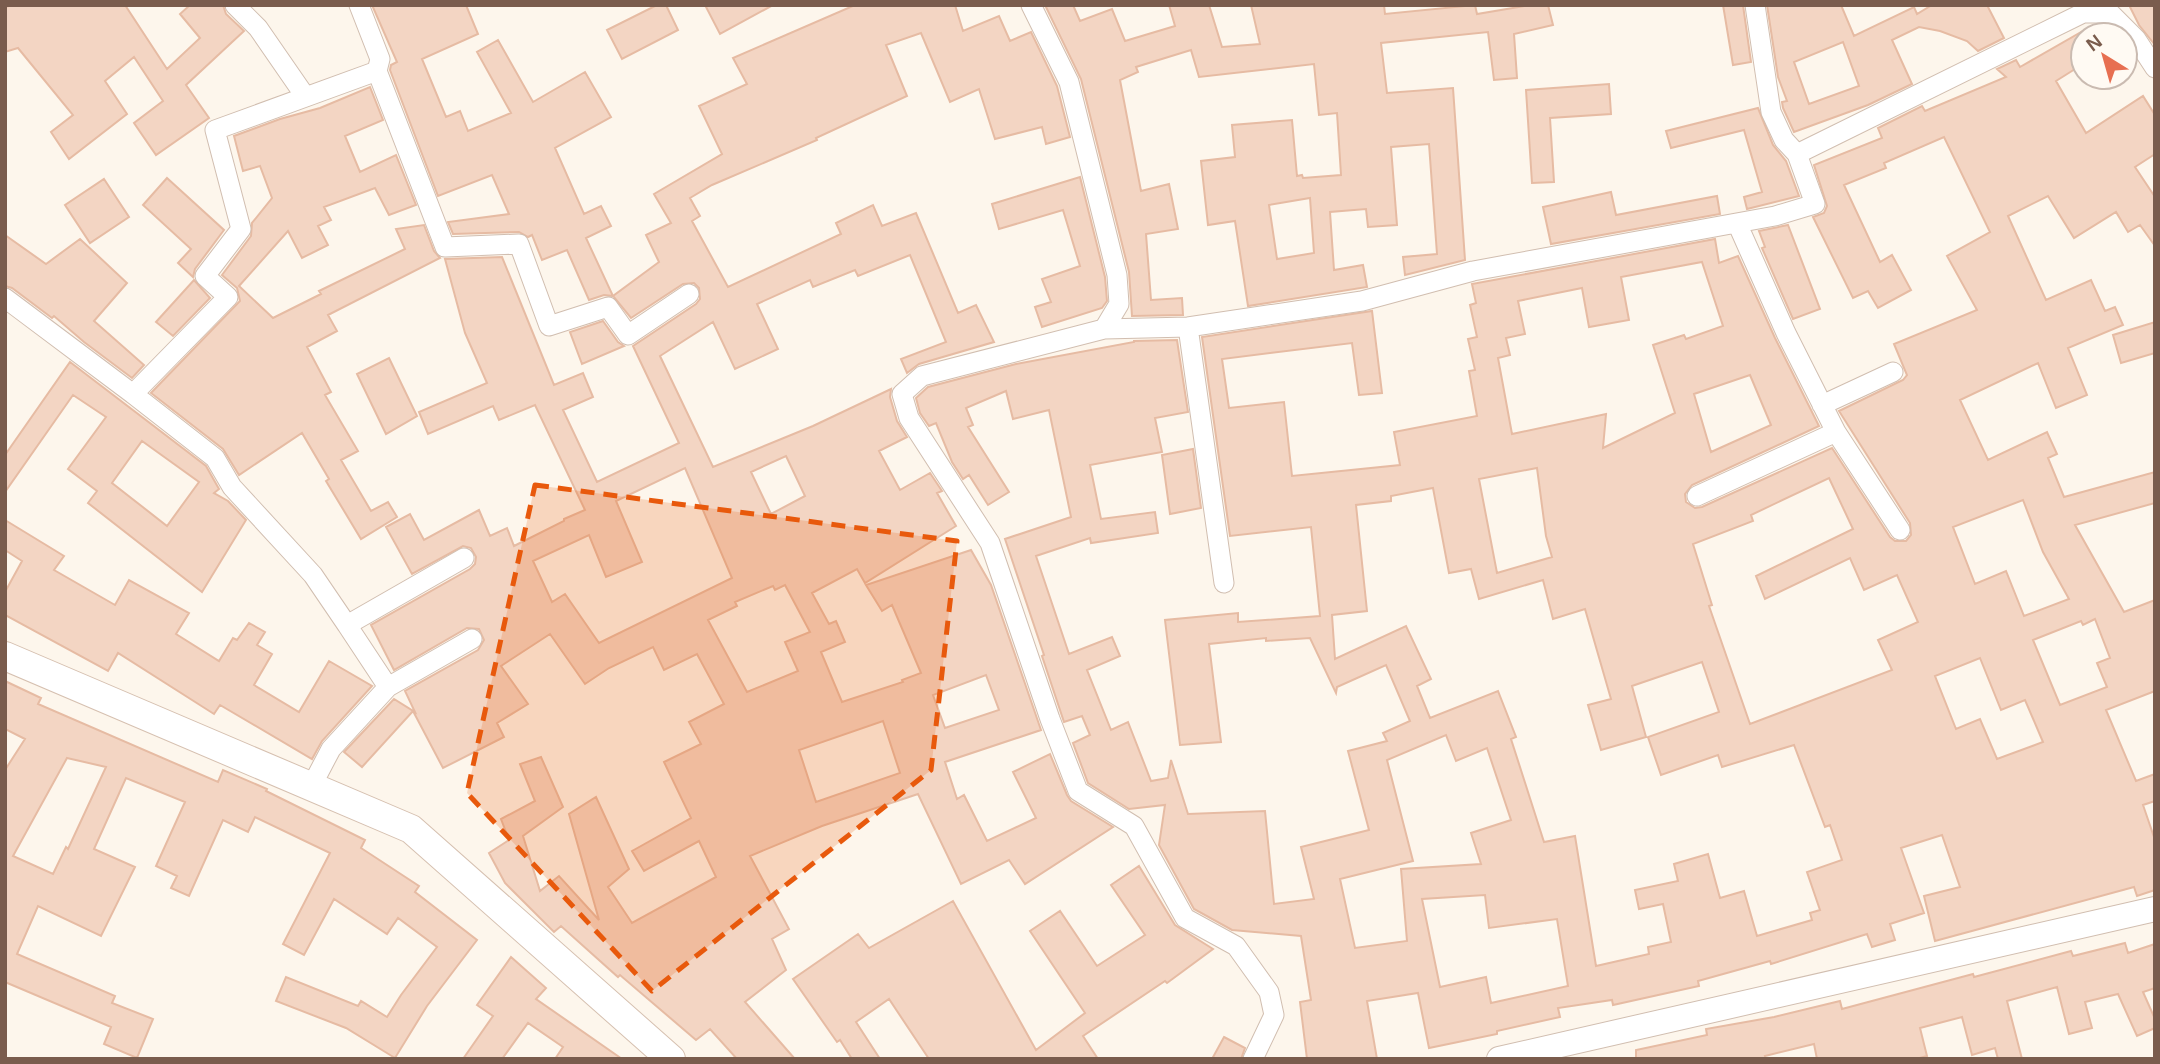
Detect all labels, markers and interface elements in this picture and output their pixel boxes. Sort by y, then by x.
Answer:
north arrow [2069,21,2139,91]
text: N [2082,30,2106,55]

